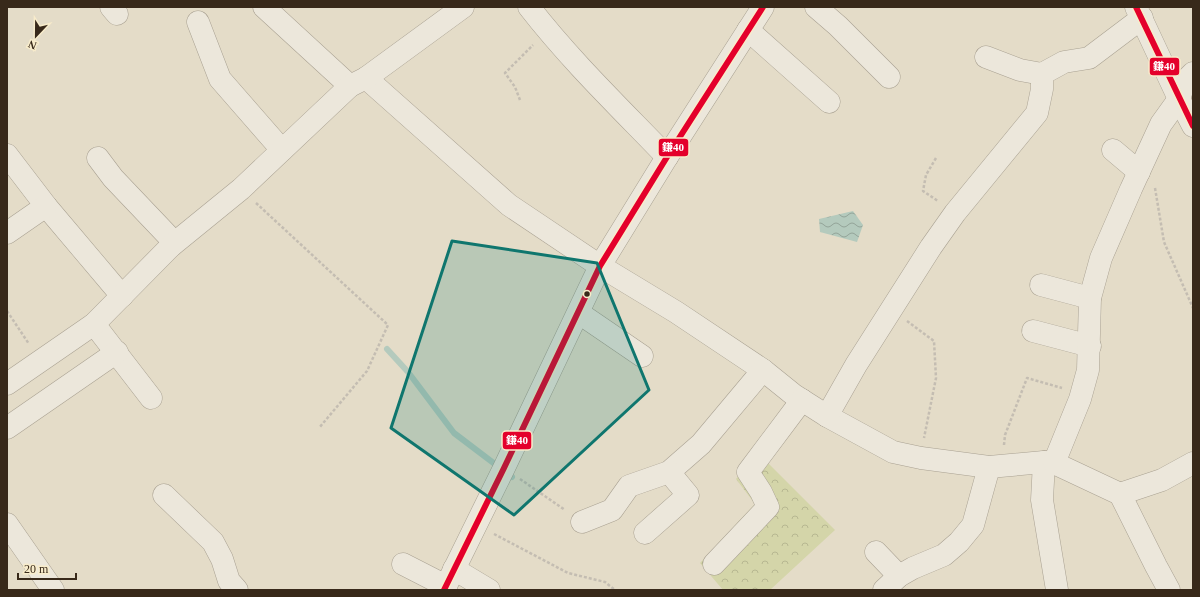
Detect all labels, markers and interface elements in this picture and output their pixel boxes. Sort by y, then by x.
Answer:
north arrow [16,16,56,56]
text: N [26,38,38,52]
line badge: 鎌40 [1149,57,1180,76]
text: 鎌40 [1153,60,1175,72]
line badge: 鎌40 [658,138,689,157]
text: 鎌40 [662,141,684,153]
unlabelled marker [582,289,592,299]
line badge: 鎌40 [502,431,532,450]
text: 鎌40 [506,434,528,446]
scale bar [18,555,76,581]
text: 20 m [24,562,49,576]

